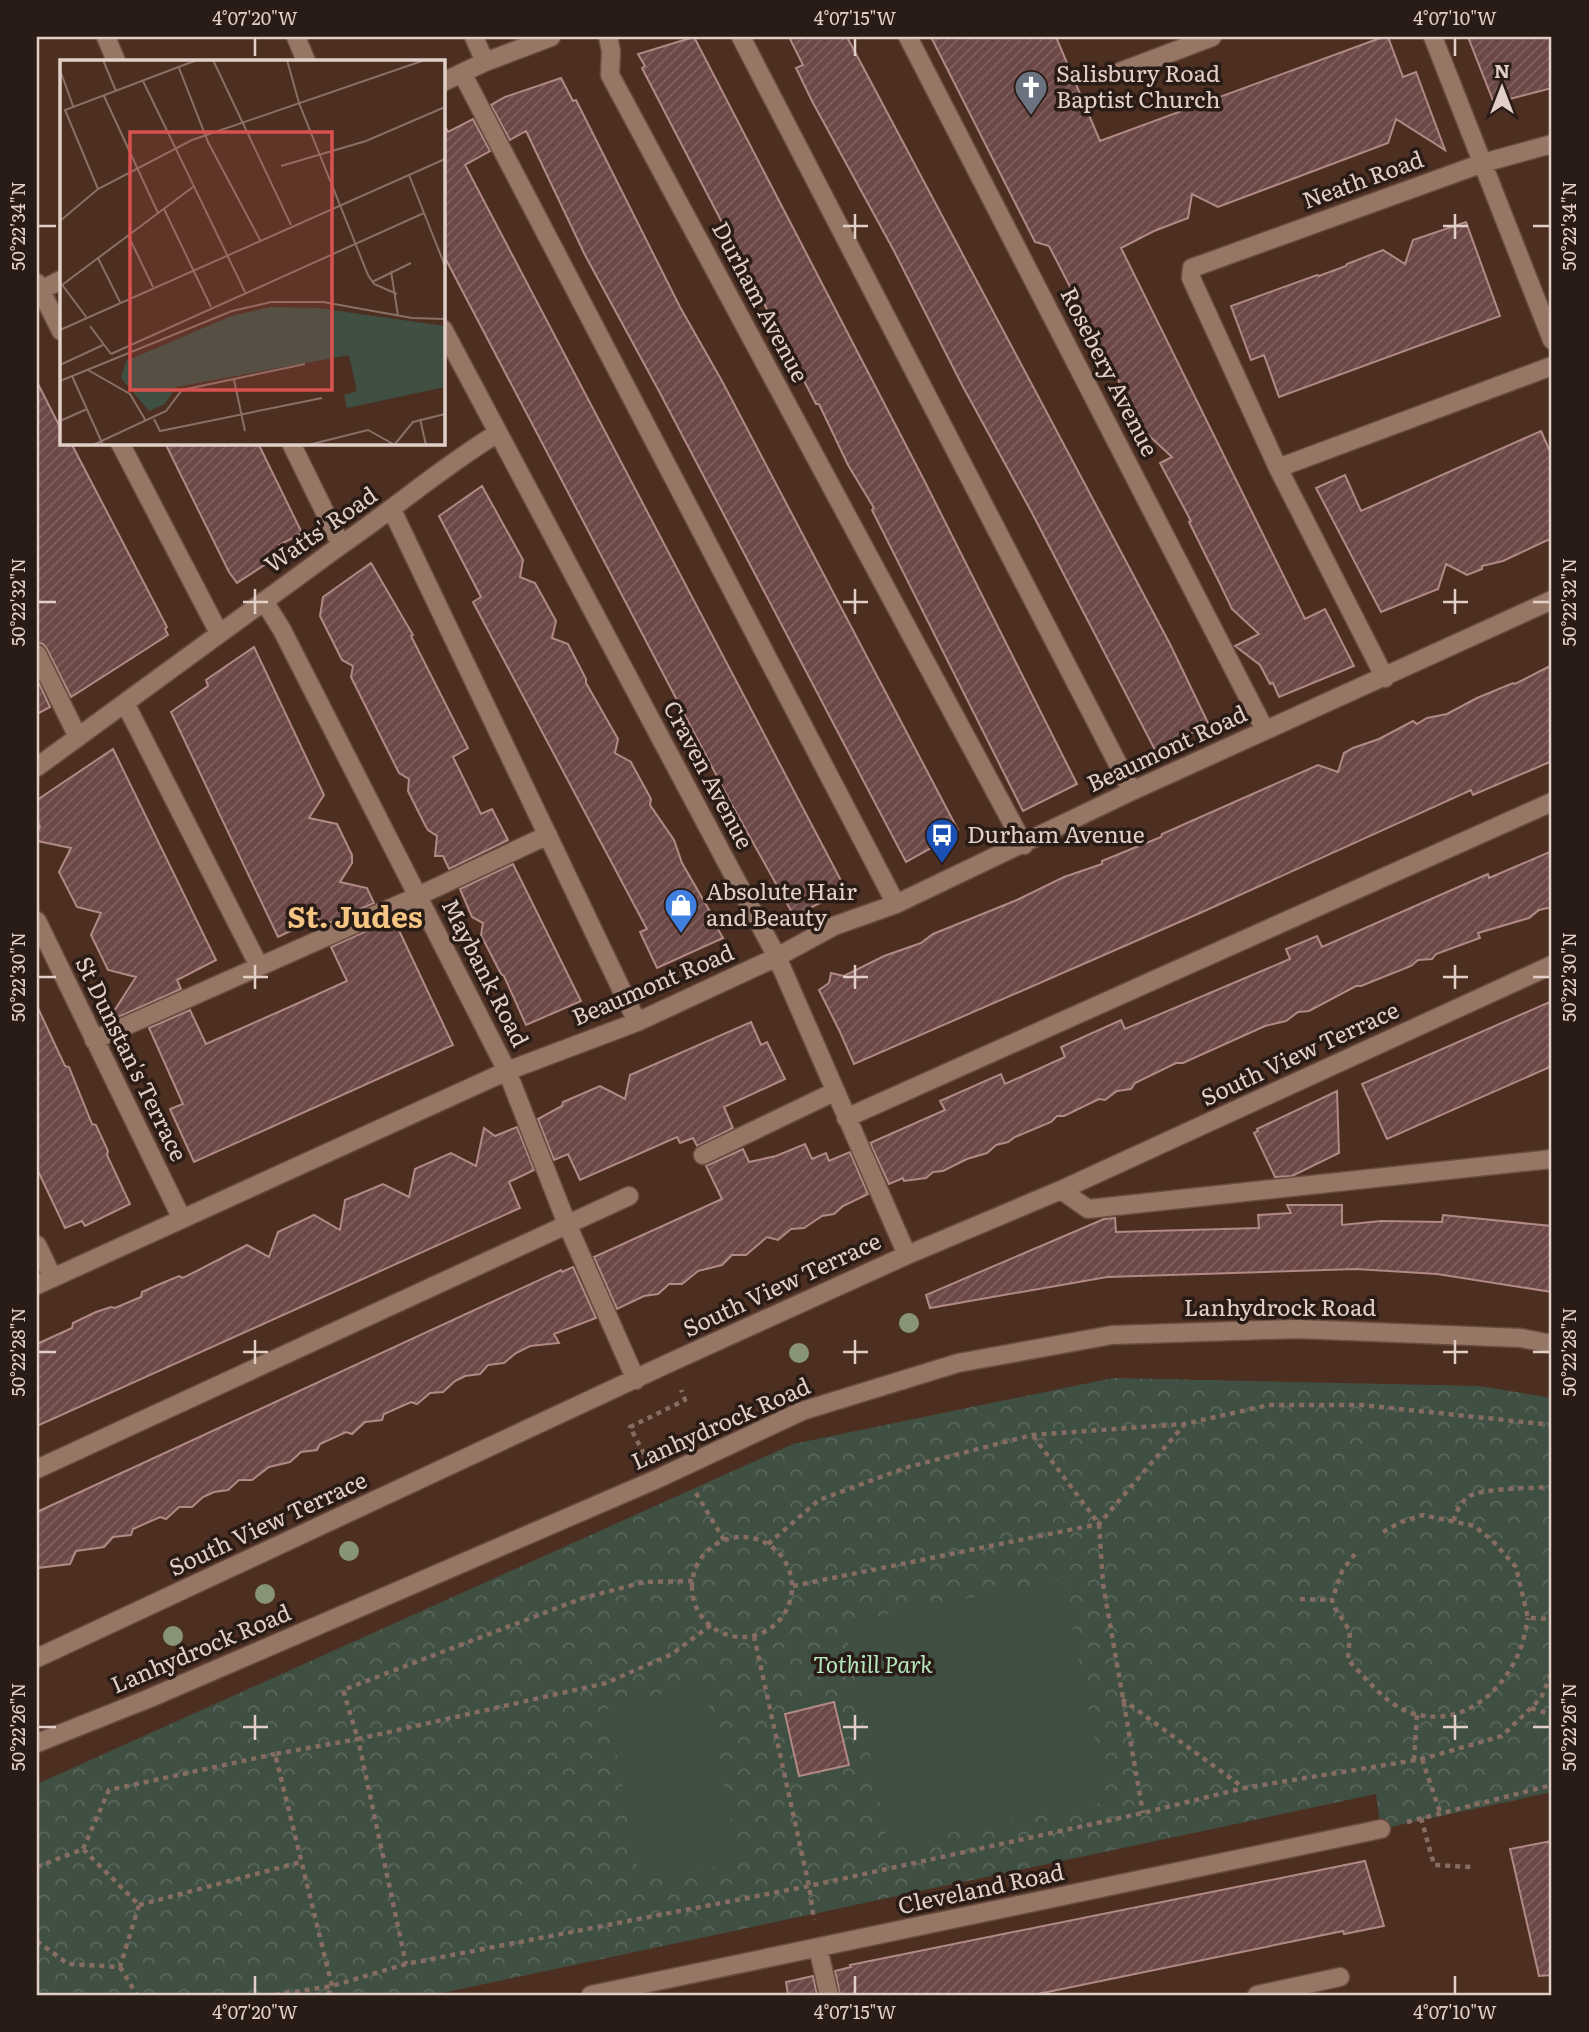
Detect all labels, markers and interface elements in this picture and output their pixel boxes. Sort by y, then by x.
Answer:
text: 4°07'20"W [212,4,298,31]
text: 4°07'15"W [814,4,896,31]
text: 4°07'10"W [1413,4,1497,31]
north arrow [1466,52,1536,122]
place label: Salisbury Road Baptist Church [1056,55,1220,115]
text: N [1494,56,1510,84]
inset map [60,60,444,444]
church icon: Salisbury Road Baptist Church [1012,68,1050,117]
street label: Neath Road [1297,140,1428,216]
text: 50°22'34"N [4,181,31,271]
text: 50°22'34"N [1555,181,1582,271]
street label: Durham Avenue [705,215,819,388]
street label: Rosebery Avenue [1053,281,1168,462]
street label: Watts' Road [257,477,383,580]
text: 50°22'32"N [4,558,31,646]
text: 50°22'32"N [1555,558,1582,646]
street label: Craven Avenue [656,694,763,854]
street label: Beaumont Road [1080,695,1252,799]
bus stop icon: Durham Avenue [923,816,961,865]
place label: Durham Avenue [967,816,1145,850]
place label: Absolute Hair and Beauty [706,873,857,933]
shop icon: Absolute Hair and Beauty [662,886,700,935]
street label: Maybank Road [435,892,539,1052]
district label: St. Judes [287,893,423,937]
text: 50°22'30"N [4,932,31,1022]
text: 50°22'30"N [1555,932,1582,1022]
street label: Beaumont Road [566,934,739,1033]
street label: St Dunstan's Terrace [68,950,197,1166]
street label: South View Terrace [1195,991,1404,1113]
street label: South View Terrace [677,1222,886,1344]
street label: Lanhydrock Road [1184,1289,1376,1323]
text: 50°22'28"N [4,1308,31,1396]
text: 50°22'28"N [1555,1308,1582,1396]
street label: Lanhydrock Road [625,1367,815,1477]
street label: South View Terrace [163,1461,372,1583]
street label: Lanhydrock Road [105,1594,296,1700]
park label: Tothill Park [813,1646,933,1680]
text: 50°22'26"N [4,1683,31,1771]
text: 50°22'26"N [1555,1683,1582,1771]
street label: Cleveland Road [894,1853,1067,1921]
text: 4°07'20"W [212,1998,298,2025]
text: 4°07'15"W [814,1998,896,2025]
text: 4°07'10"W [1413,1998,1497,2025]

